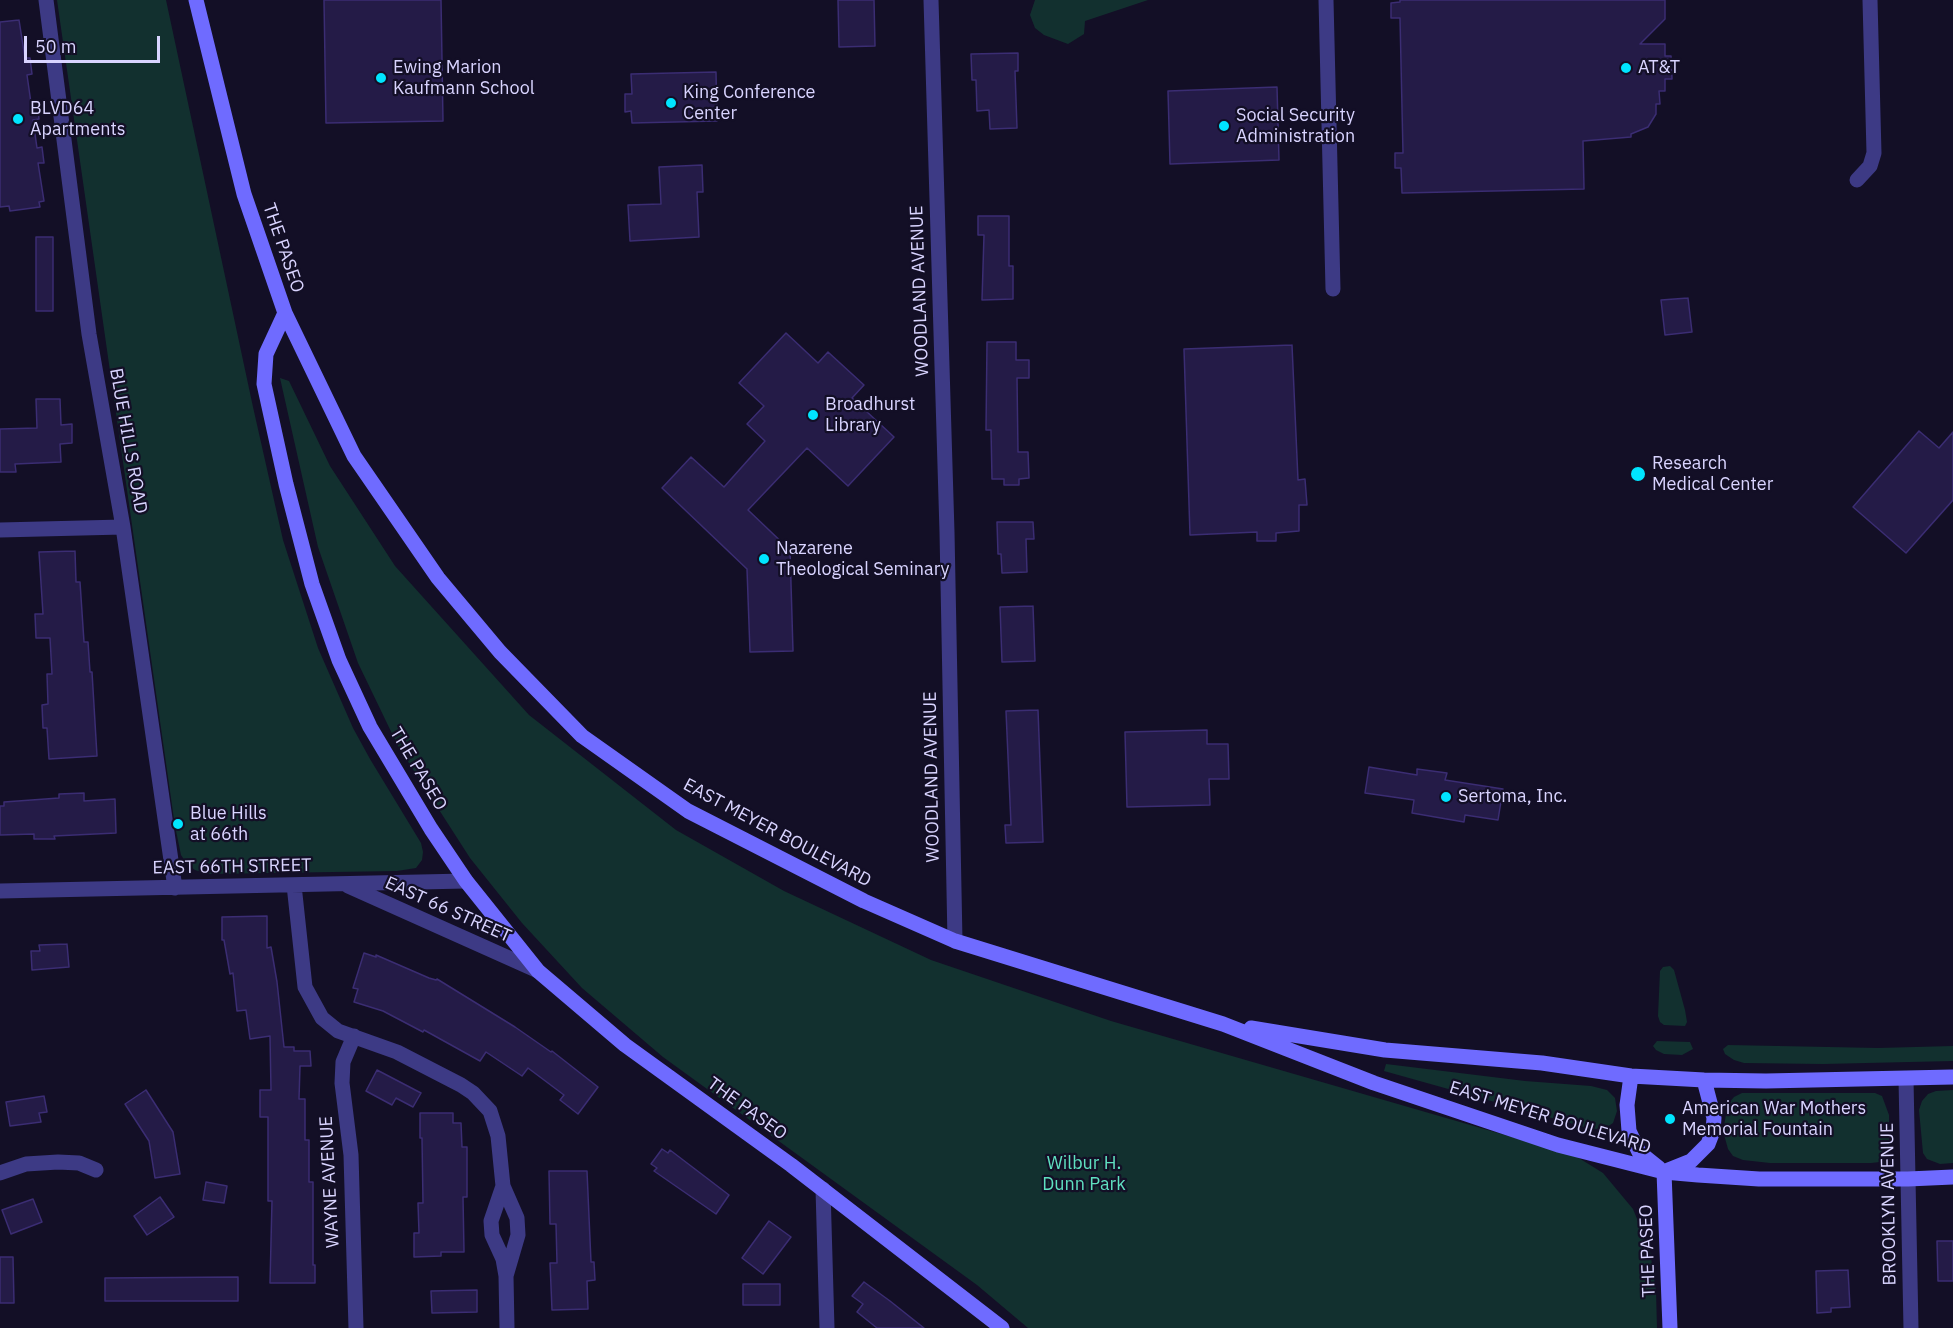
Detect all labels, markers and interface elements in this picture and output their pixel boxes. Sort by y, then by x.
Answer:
scale bar [27,24,164,62]
text: 50 m [35,35,77,58]
place label: Ewing Marion Kaufmann School [393,57,535,100]
place label: AT&T [1638,57,1680,79]
marker: AT&T [1619,61,1633,75]
marker: Ewing Marion Kaufmann School [374,71,388,85]
place label: King Conference Center [683,82,815,124]
marker: King Conference Center [664,96,678,110]
place label: BLVD64 Apartments [30,98,125,140]
place label: Social Security Administration [1236,105,1355,148]
marker: BLVD64 Apartments [11,112,25,126]
marker: Social Security Administration [1217,119,1231,133]
street label: THE PASEO [258,200,308,296]
street label: WOODLAND AVENUE [906,205,934,377]
street label: BLUE HILLS ROAD [105,367,151,515]
place label: Broadhurst Library [825,394,915,436]
marker: Broadhurst Library [806,408,820,422]
place label: Research Medical Center [1652,453,1773,496]
marker: Research Medical Center [1629,465,1647,483]
place label: Nazarene Theological Seminary [776,538,949,580]
marker: Nazarene Theological Seminary [757,552,771,566]
street label: WOODLAND AVENUE [920,691,944,863]
street label: THE PASEO [385,724,451,814]
street label: EAST MEYER BOULEVARD [679,774,875,892]
place label: Sertoma, Inc. [1458,786,1567,808]
marker: Sertoma, Inc. [1439,790,1453,804]
place label: Blue Hills at 66th [190,803,267,846]
marker: Blue Hills at 66th [171,817,185,831]
street label: EAST 66TH STREET [152,855,312,879]
street label: EAST 66 STREET [381,872,515,948]
street label: THE PASEO [703,1073,791,1145]
street label: EAST MEYER BOULEVARD [1446,1077,1654,1159]
place label: American War Mothers Memorial Fountain [1682,1098,1866,1140]
marker: American War Mothers Memorial Fountain [1663,1112,1677,1126]
street label: WAYNE AVENUE [316,1115,344,1249]
street label: BROOKLYN AVENUE [1877,1122,1901,1286]
park label: Wilbur H. Dunn Park [1042,1153,1126,1196]
street label: THE PASEO [1636,1204,1660,1298]

